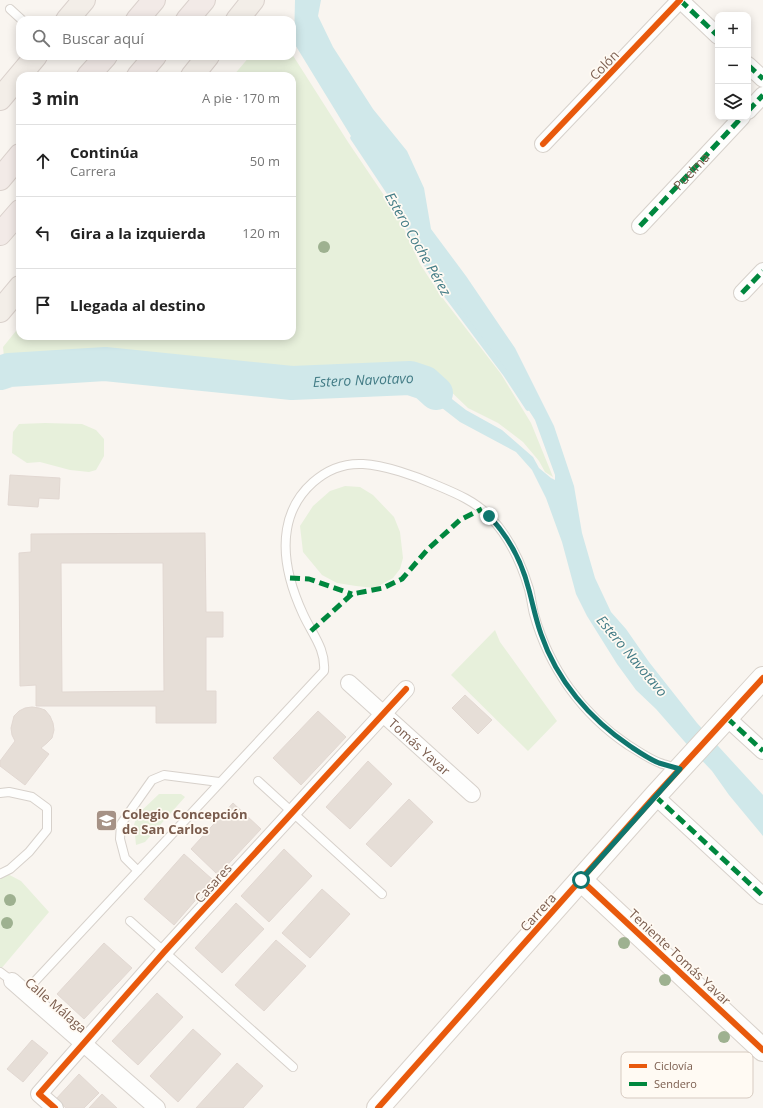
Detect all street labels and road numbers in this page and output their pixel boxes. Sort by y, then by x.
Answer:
street label: Colón [585,46,623,84]
street label: Puelma [669,148,713,194]
street label: Tomás Yavar [385,714,455,780]
street label: Casares [190,859,236,907]
street label: Carrera [516,889,560,935]
street label: Teniente Tomás Yavar [625,905,736,1010]
street label: Calle Málaga [21,973,91,1037]

